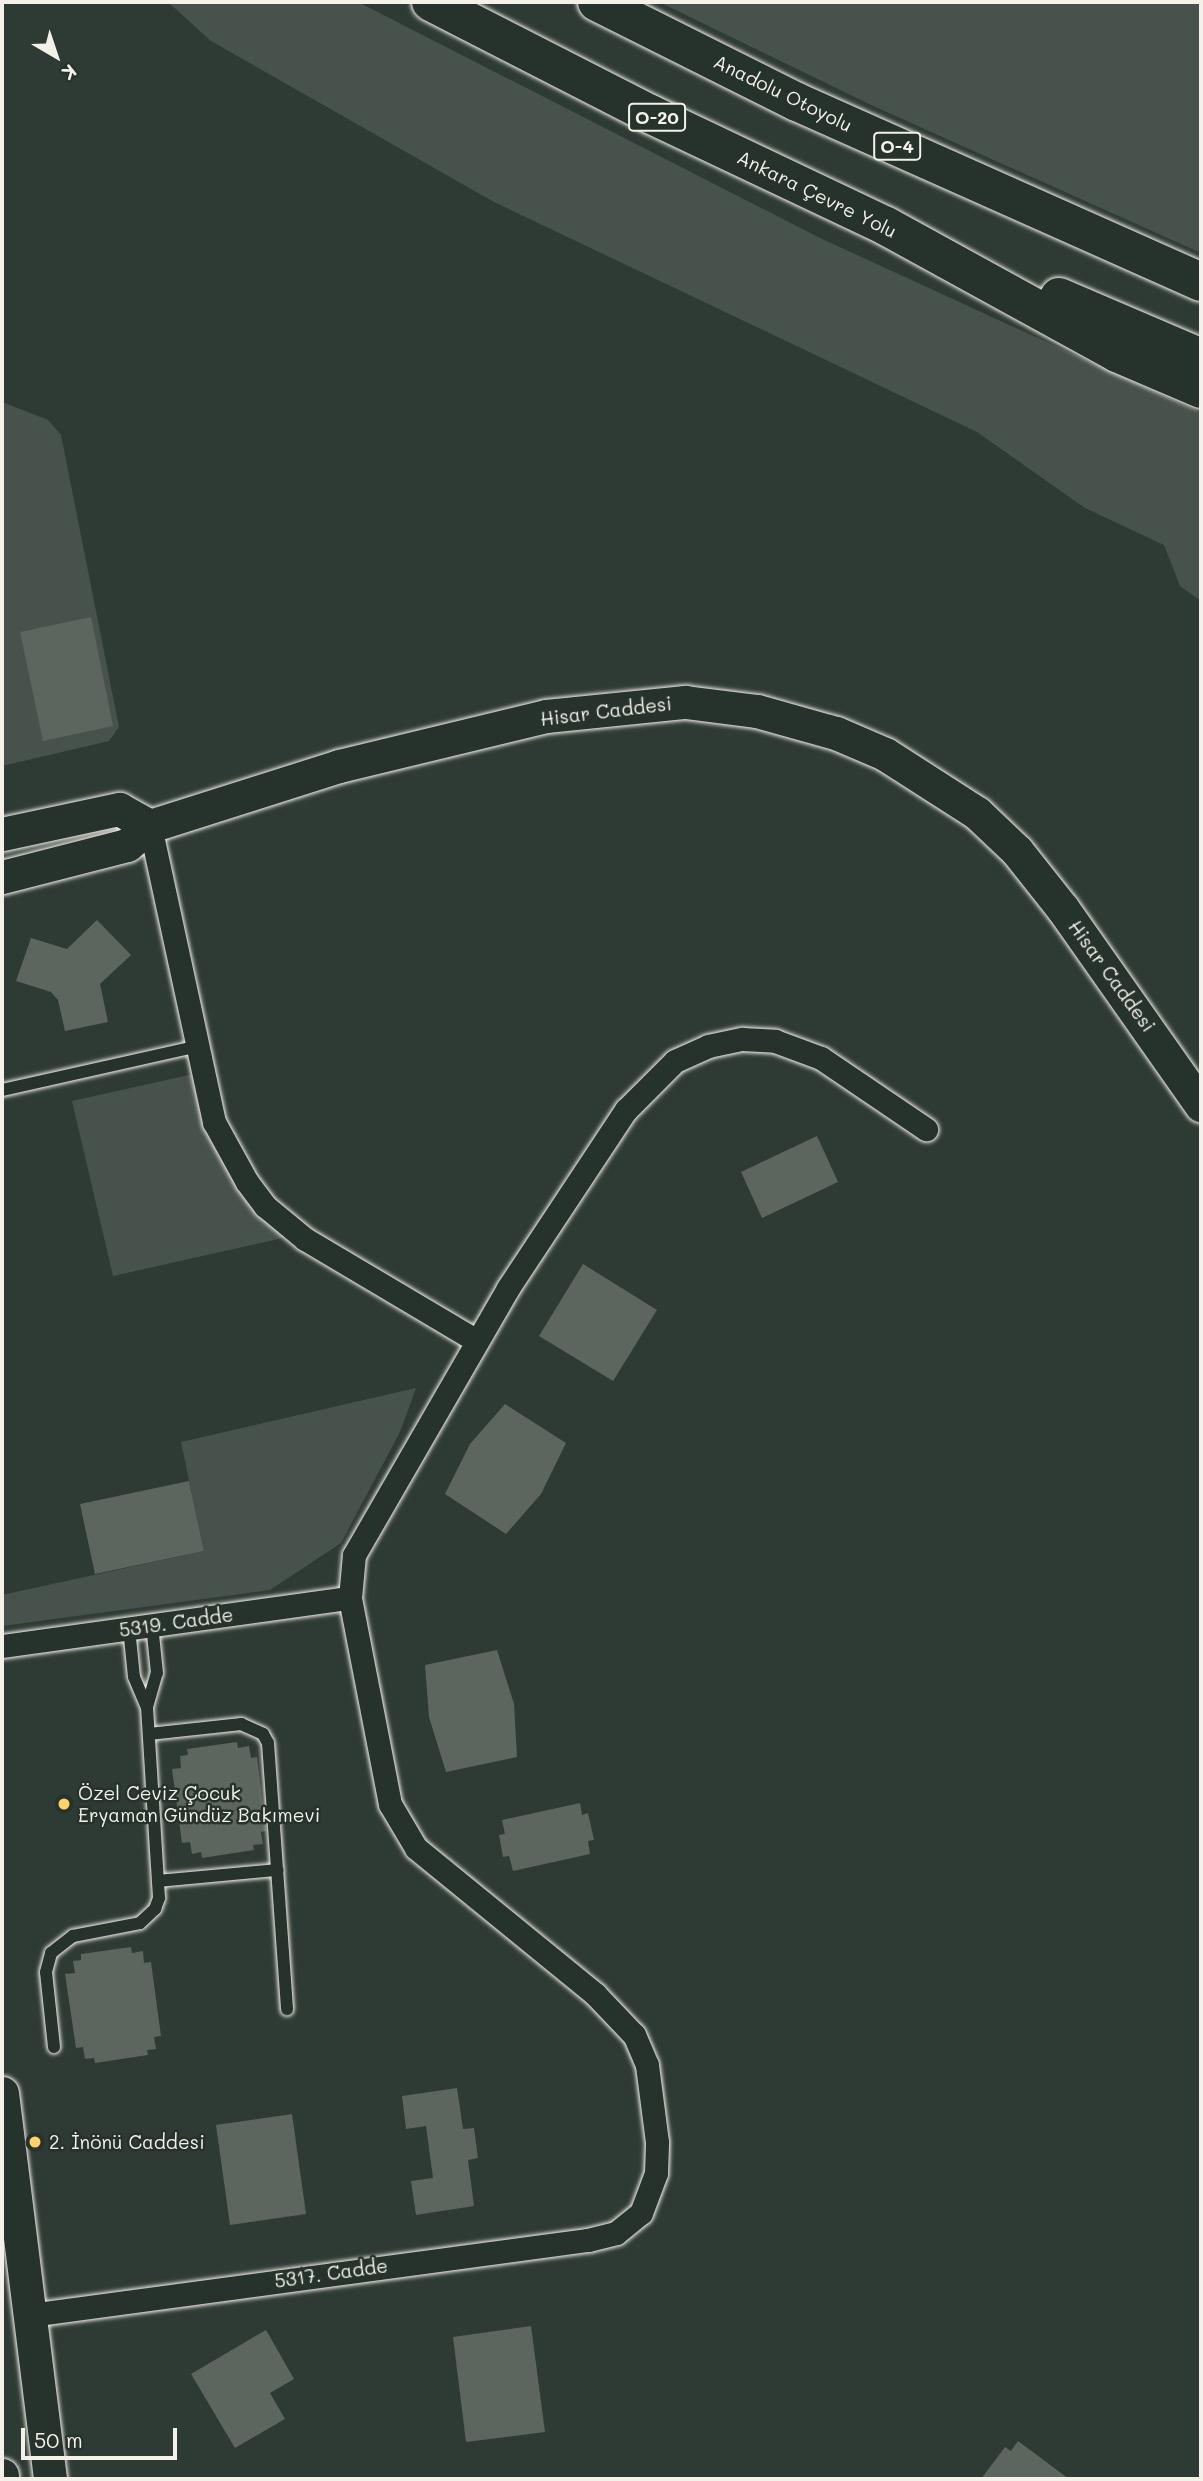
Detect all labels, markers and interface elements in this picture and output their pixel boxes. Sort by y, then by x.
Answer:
north arrow [21,21,91,91]
street label: Anadolu Otoyolu [710,50,856,136]
text: K [57,59,82,86]
road number: O-20 [627,103,687,132]
road number: O-4 [872,132,922,160]
street label: Ankara Çevre Yolu [733,145,901,243]
street label: Hisar Caddesi [539,692,673,730]
street label: Hisar Caddesi [1064,916,1160,1036]
street label: 5319. Cadde [118,1603,234,1641]
place label: Özel Ceviz Çocuk Eryaman Gündüz Bakımevi [78,1782,320,1826]
marker: Özel Ceviz Çocuk Eryaman Gündüz Bakımevi [56,1796,72,1812]
place label: 2. İnönü Caddesi [49,2131,205,2153]
marker: 2. İnönü Caddesi [27,2134,43,2150]
street label: 5317. Cadde [273,2254,389,2292]
scale bar [24,2414,180,2458]
text: 50 m [34,2426,83,2453]

